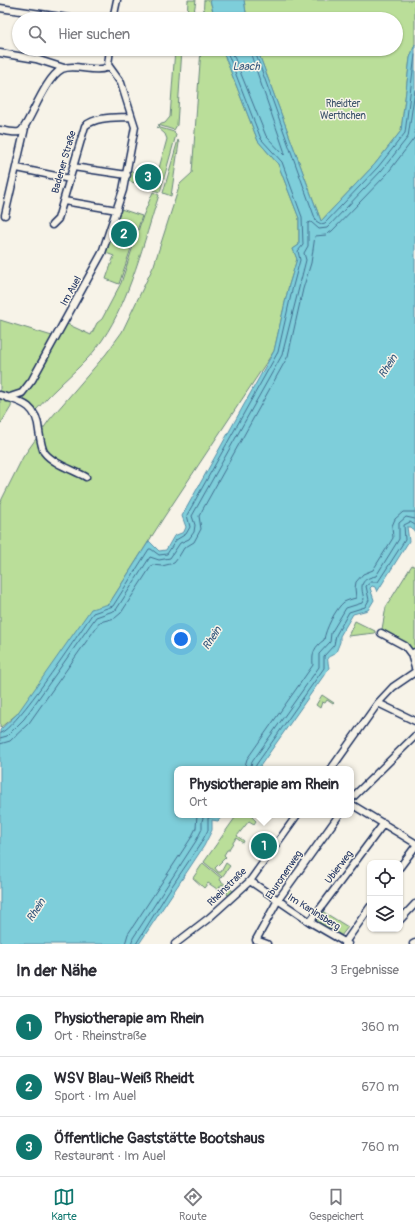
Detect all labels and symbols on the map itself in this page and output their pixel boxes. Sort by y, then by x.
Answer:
water label: Laach [232,60,260,73]
park label: Rheidter Werthchen [320,98,366,122]
street label: Badener Straße [49,129,79,195]
pin: 3 [135,162,161,192]
pin: 2 [111,219,137,249]
street label: Im Auel [58,274,84,308]
water label: Rhein [376,351,401,380]
water label: Rhein [200,623,225,652]
your location [171,629,191,649]
pin: 1 [251,831,277,861]
street label: Eburonenweg [263,848,305,902]
street label: Ubierweg [323,848,355,886]
street label: Rheinstraße [205,865,249,909]
street label: Im Kaninsberg [285,891,343,933]
water label: Rhein [24,895,49,924]

